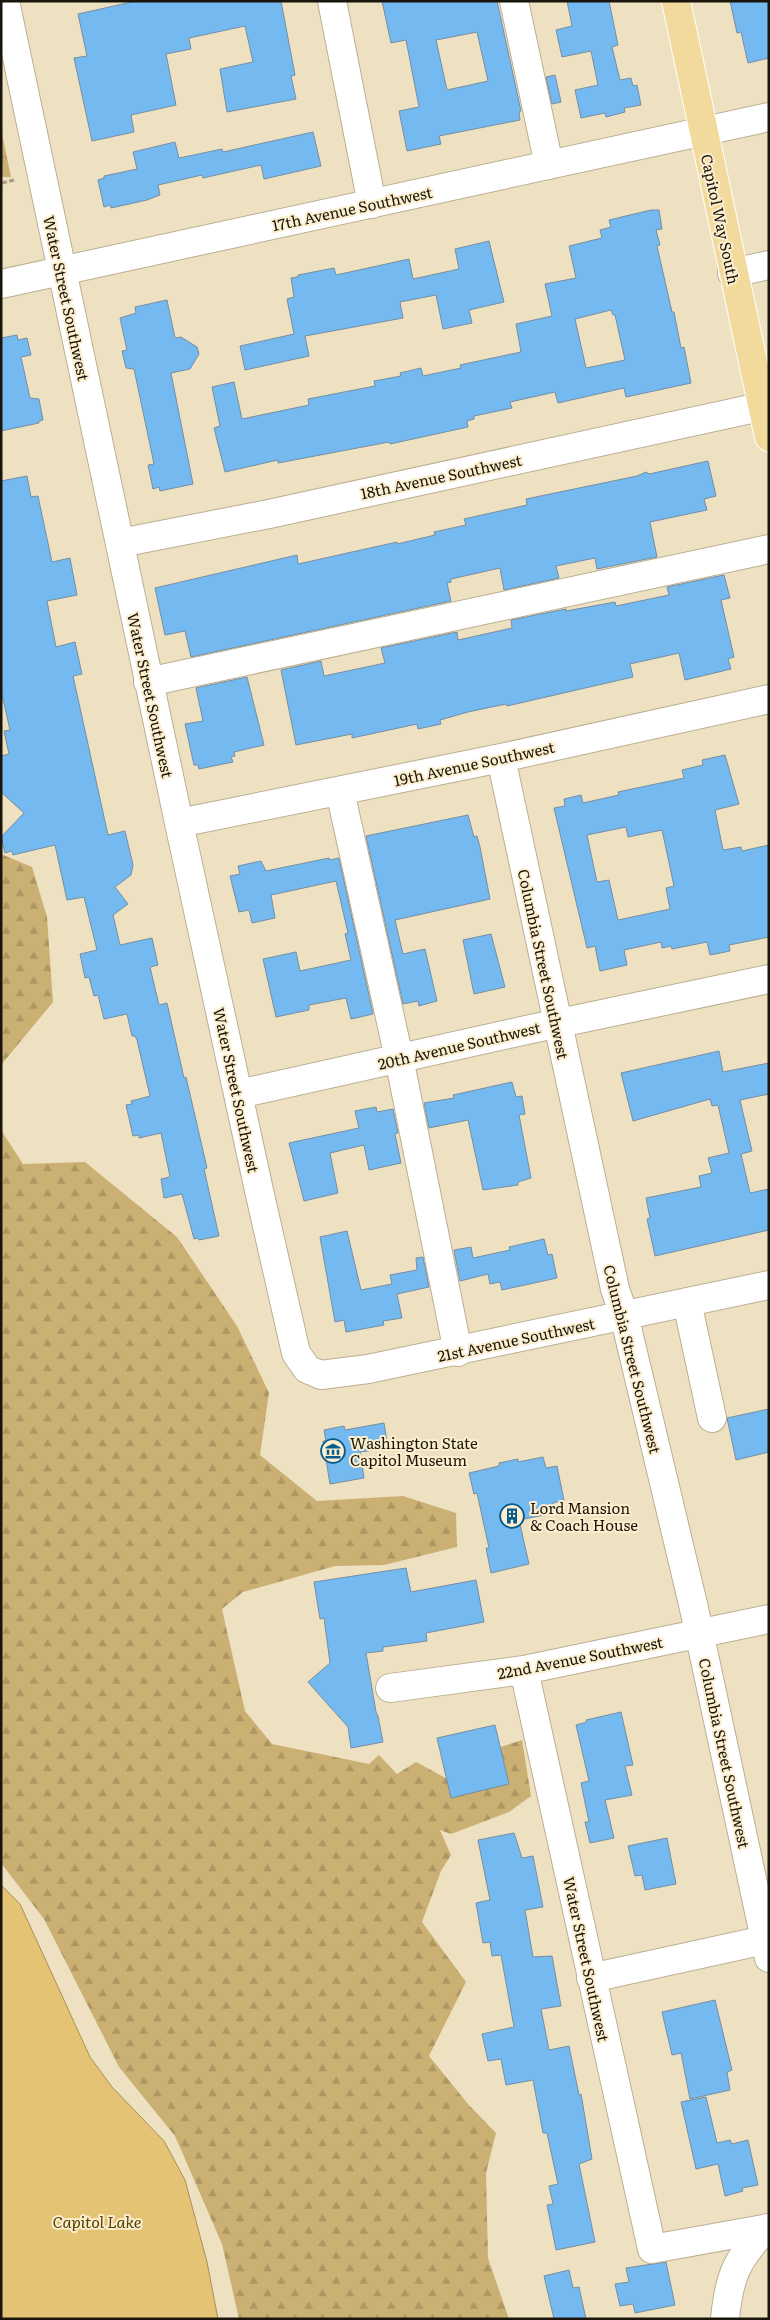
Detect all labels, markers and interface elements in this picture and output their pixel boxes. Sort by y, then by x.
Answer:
street label: Capitol Way South [696,152,746,286]
street label: 17th Avenue Southwest [270,180,434,236]
street label: Water Street Southwest [38,213,96,383]
street label: 18th Avenue Southwest [358,448,524,504]
street label: Water Street Southwest [122,610,180,780]
street label: 19th Avenue Southwest [392,735,556,791]
street label: Columbia Street Southwest [513,867,575,1061]
street label: Water Street Southwest [208,1005,266,1175]
street label: 20th Avenue Southwest [376,1015,542,1075]
street label: Columbia Street Southwest [598,1262,668,1456]
street label: 21st Avenue Southwest [435,1311,597,1367]
place label: Washington State Capitol Museum [350,1431,478,1471]
museum icon: Washington State Capitol Museum [320,1438,346,1464]
place label: Lord Mansion & Coach House [530,1496,638,1536]
building icon: Lord Mansion & Coach House [499,1503,525,1529]
street label: 22nd Avenue Southwest [495,1630,665,1684]
street label: Columbia Street Southwest [694,1656,756,1850]
street label: Water Street Southwest [558,1874,616,2044]
water label: Capitol Lake [53,2209,142,2233]

